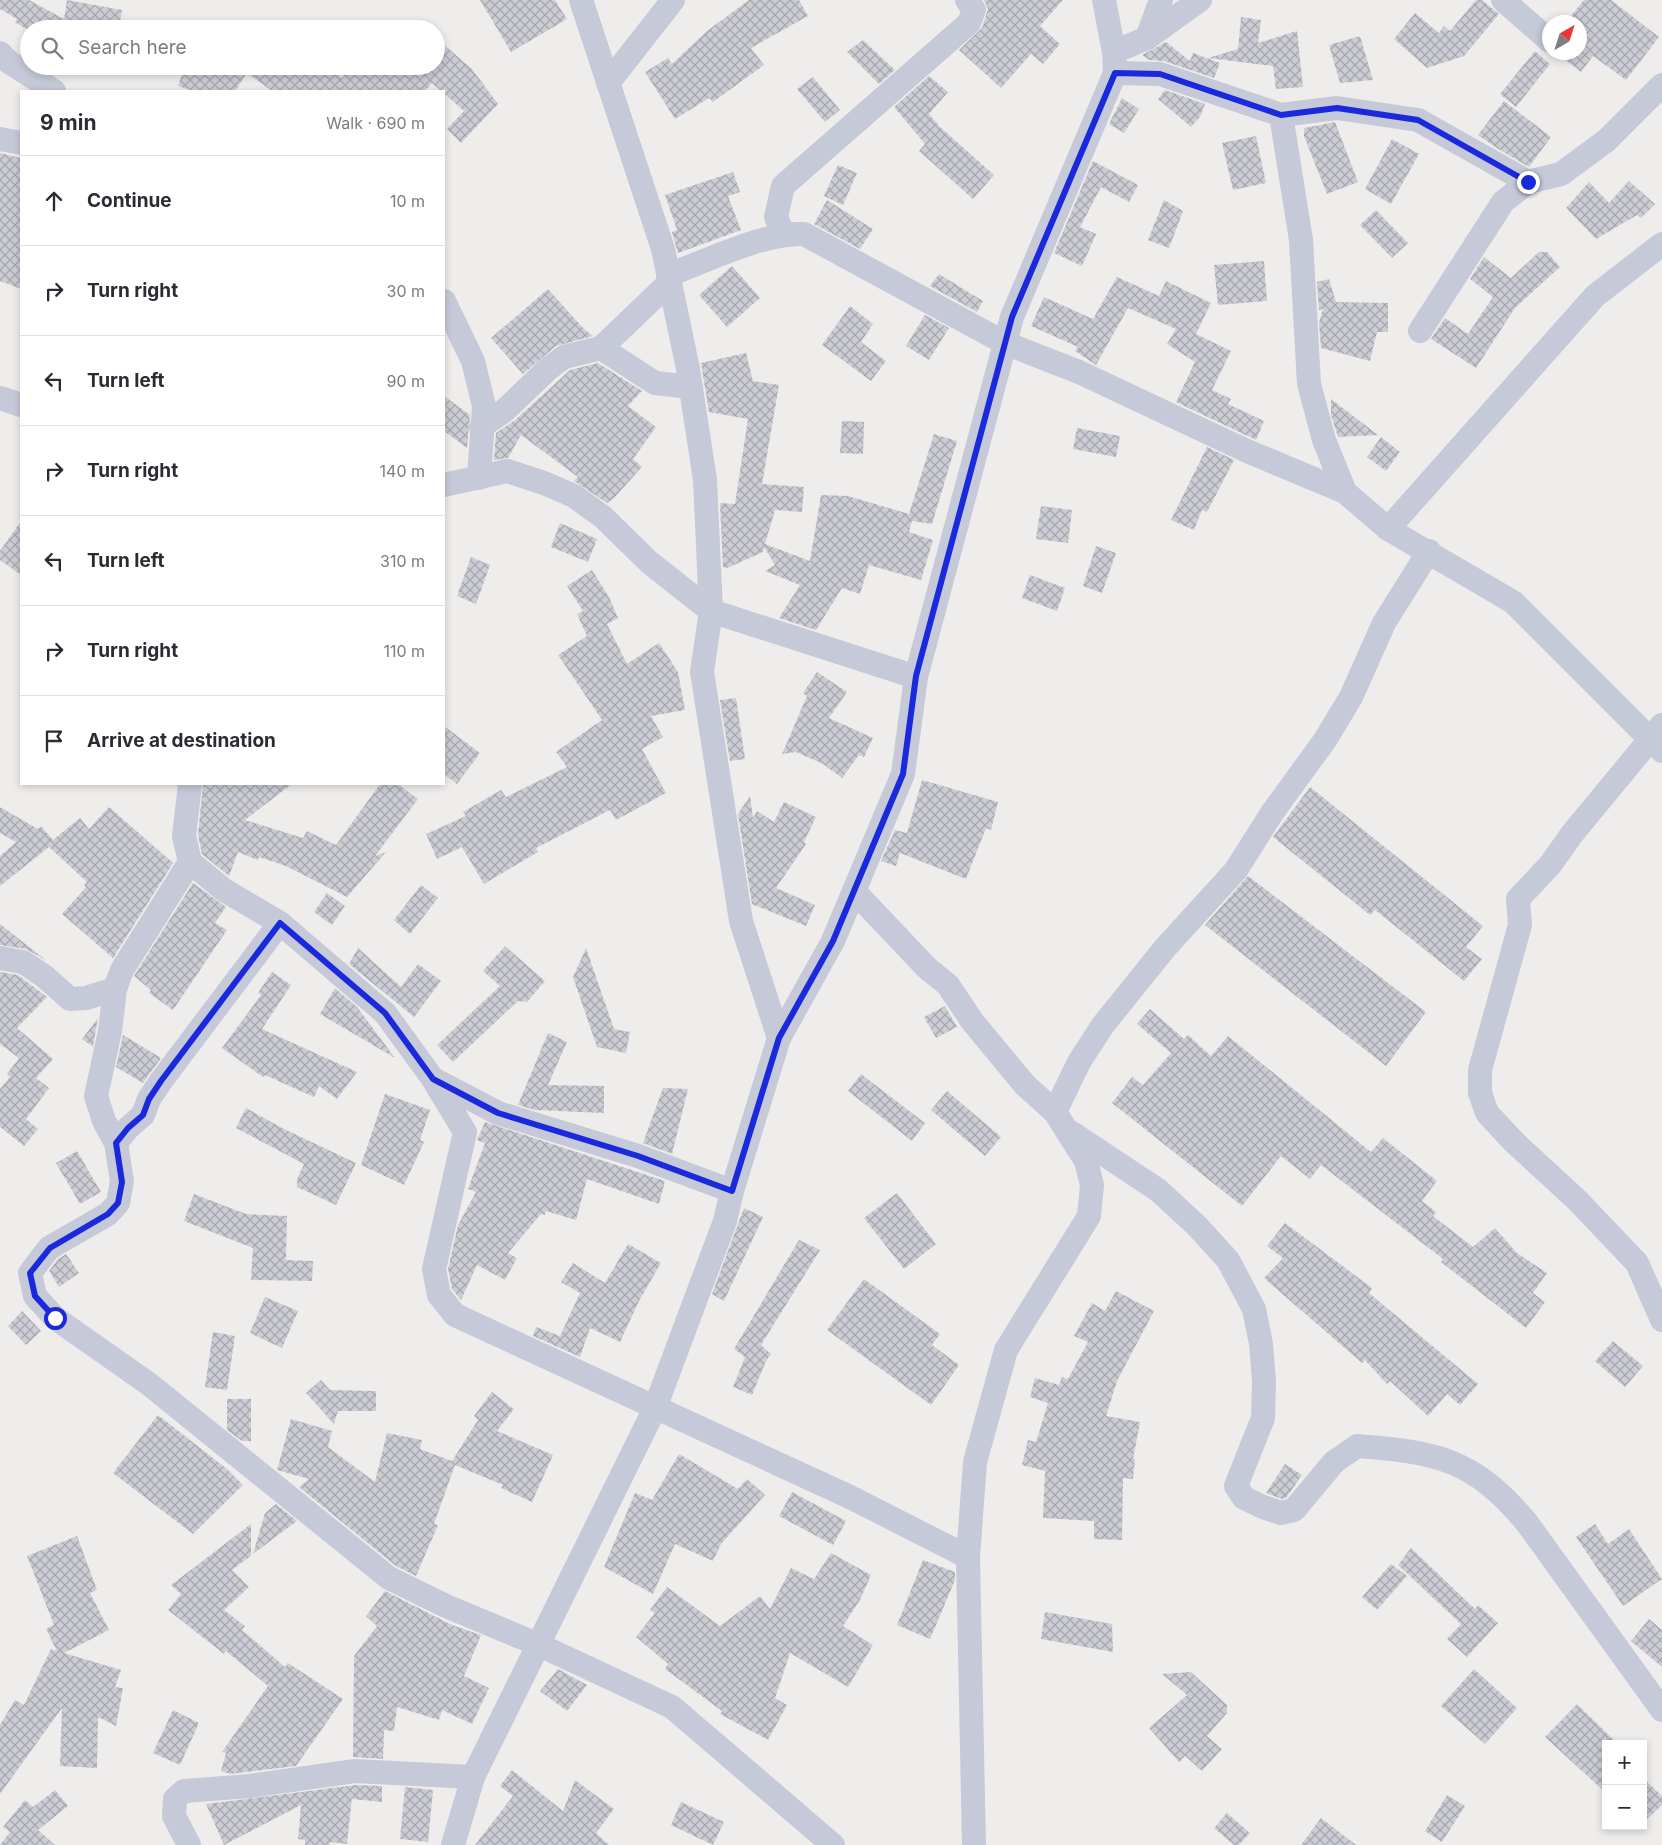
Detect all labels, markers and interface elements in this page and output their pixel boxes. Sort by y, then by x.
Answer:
north arrow [1542,15,1587,60]
search box [20,20,445,75]
icon: search [38,34,66,62]
text: Search here [78,36,187,59]
text: 9 min [40,110,97,135]
text: Walk · 690 m [326,113,425,133]
route end [1517,171,1540,194]
icon: ahead [40,187,68,215]
text: Continue [87,189,172,212]
text: 10 m [390,191,425,211]
icon: right [40,277,68,305]
text: Turn right [87,279,178,302]
text: 30 m [387,281,425,301]
icon: left [40,367,68,395]
text: Turn left [87,369,165,392]
text: 90 m [386,371,425,391]
icon: right [40,457,68,485]
text: Turn right [87,459,178,482]
text: 140 m [380,461,425,481]
icon: left [40,547,68,575]
text: Turn left [87,549,165,572]
text: 310 m [380,551,425,571]
icon: right [40,637,68,665]
text: Turn right [87,639,178,662]
text: 110 m [383,641,425,661]
icon: arrive [40,727,68,755]
text: Arrive at destination [87,729,276,752]
route start [44,1307,67,1330]
map controls [1602,1740,1647,1830]
button: + [1602,1740,1647,1785]
button: − [1602,1785,1647,1830]

